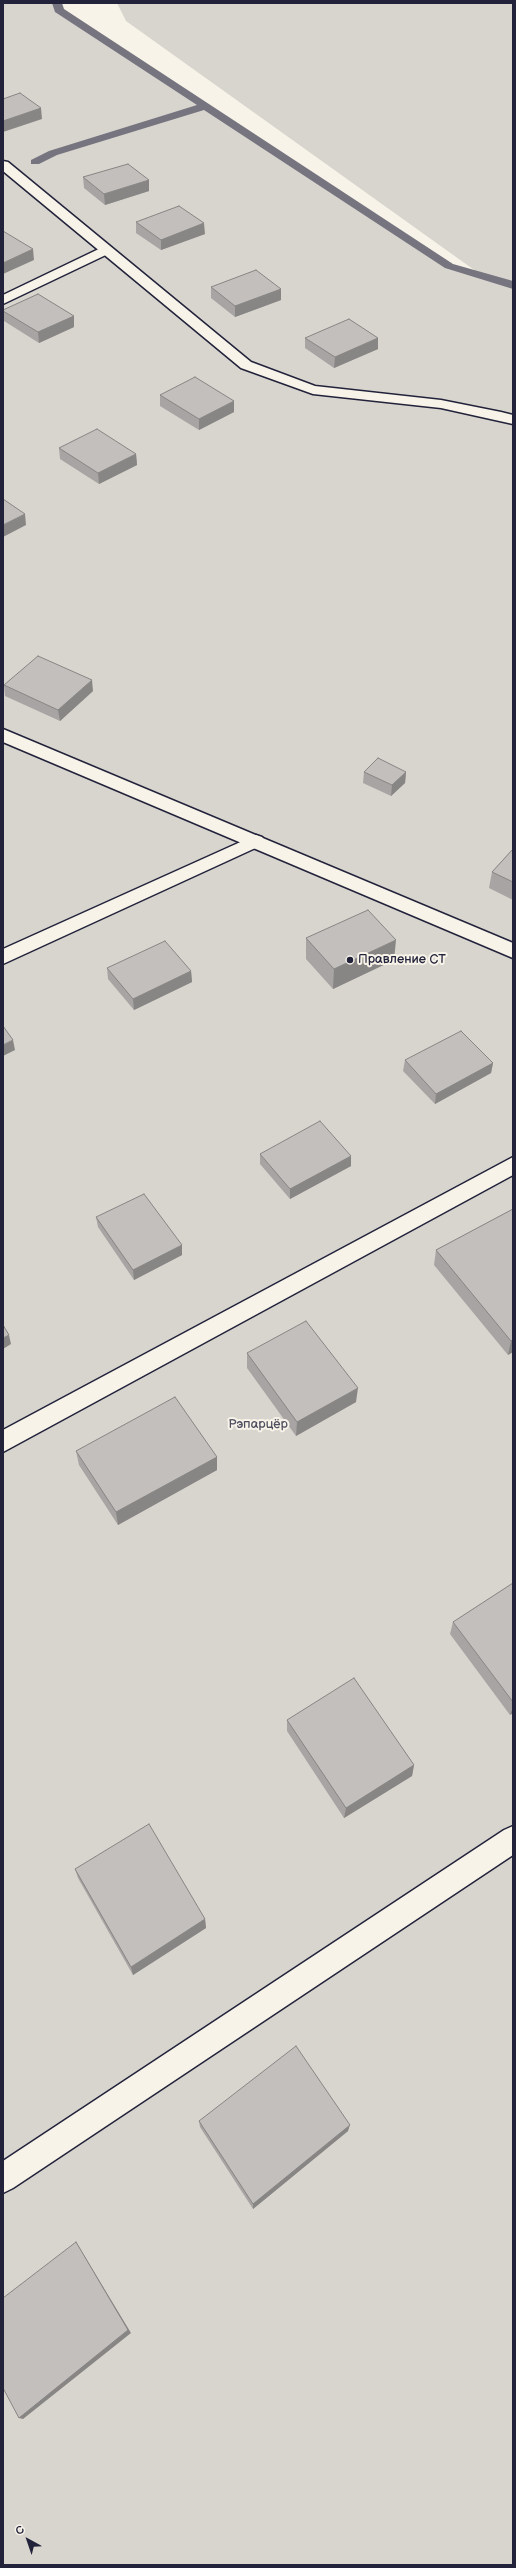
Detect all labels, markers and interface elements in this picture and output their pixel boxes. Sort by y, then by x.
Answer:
place label: Правление СТ [358,952,446,968]
marker: Правление СТ [345,955,355,965]
park label: Рэпарцёр [228,1417,288,1433]
north arrow [8,2520,48,2560]
text: С [13,2523,27,2538]

